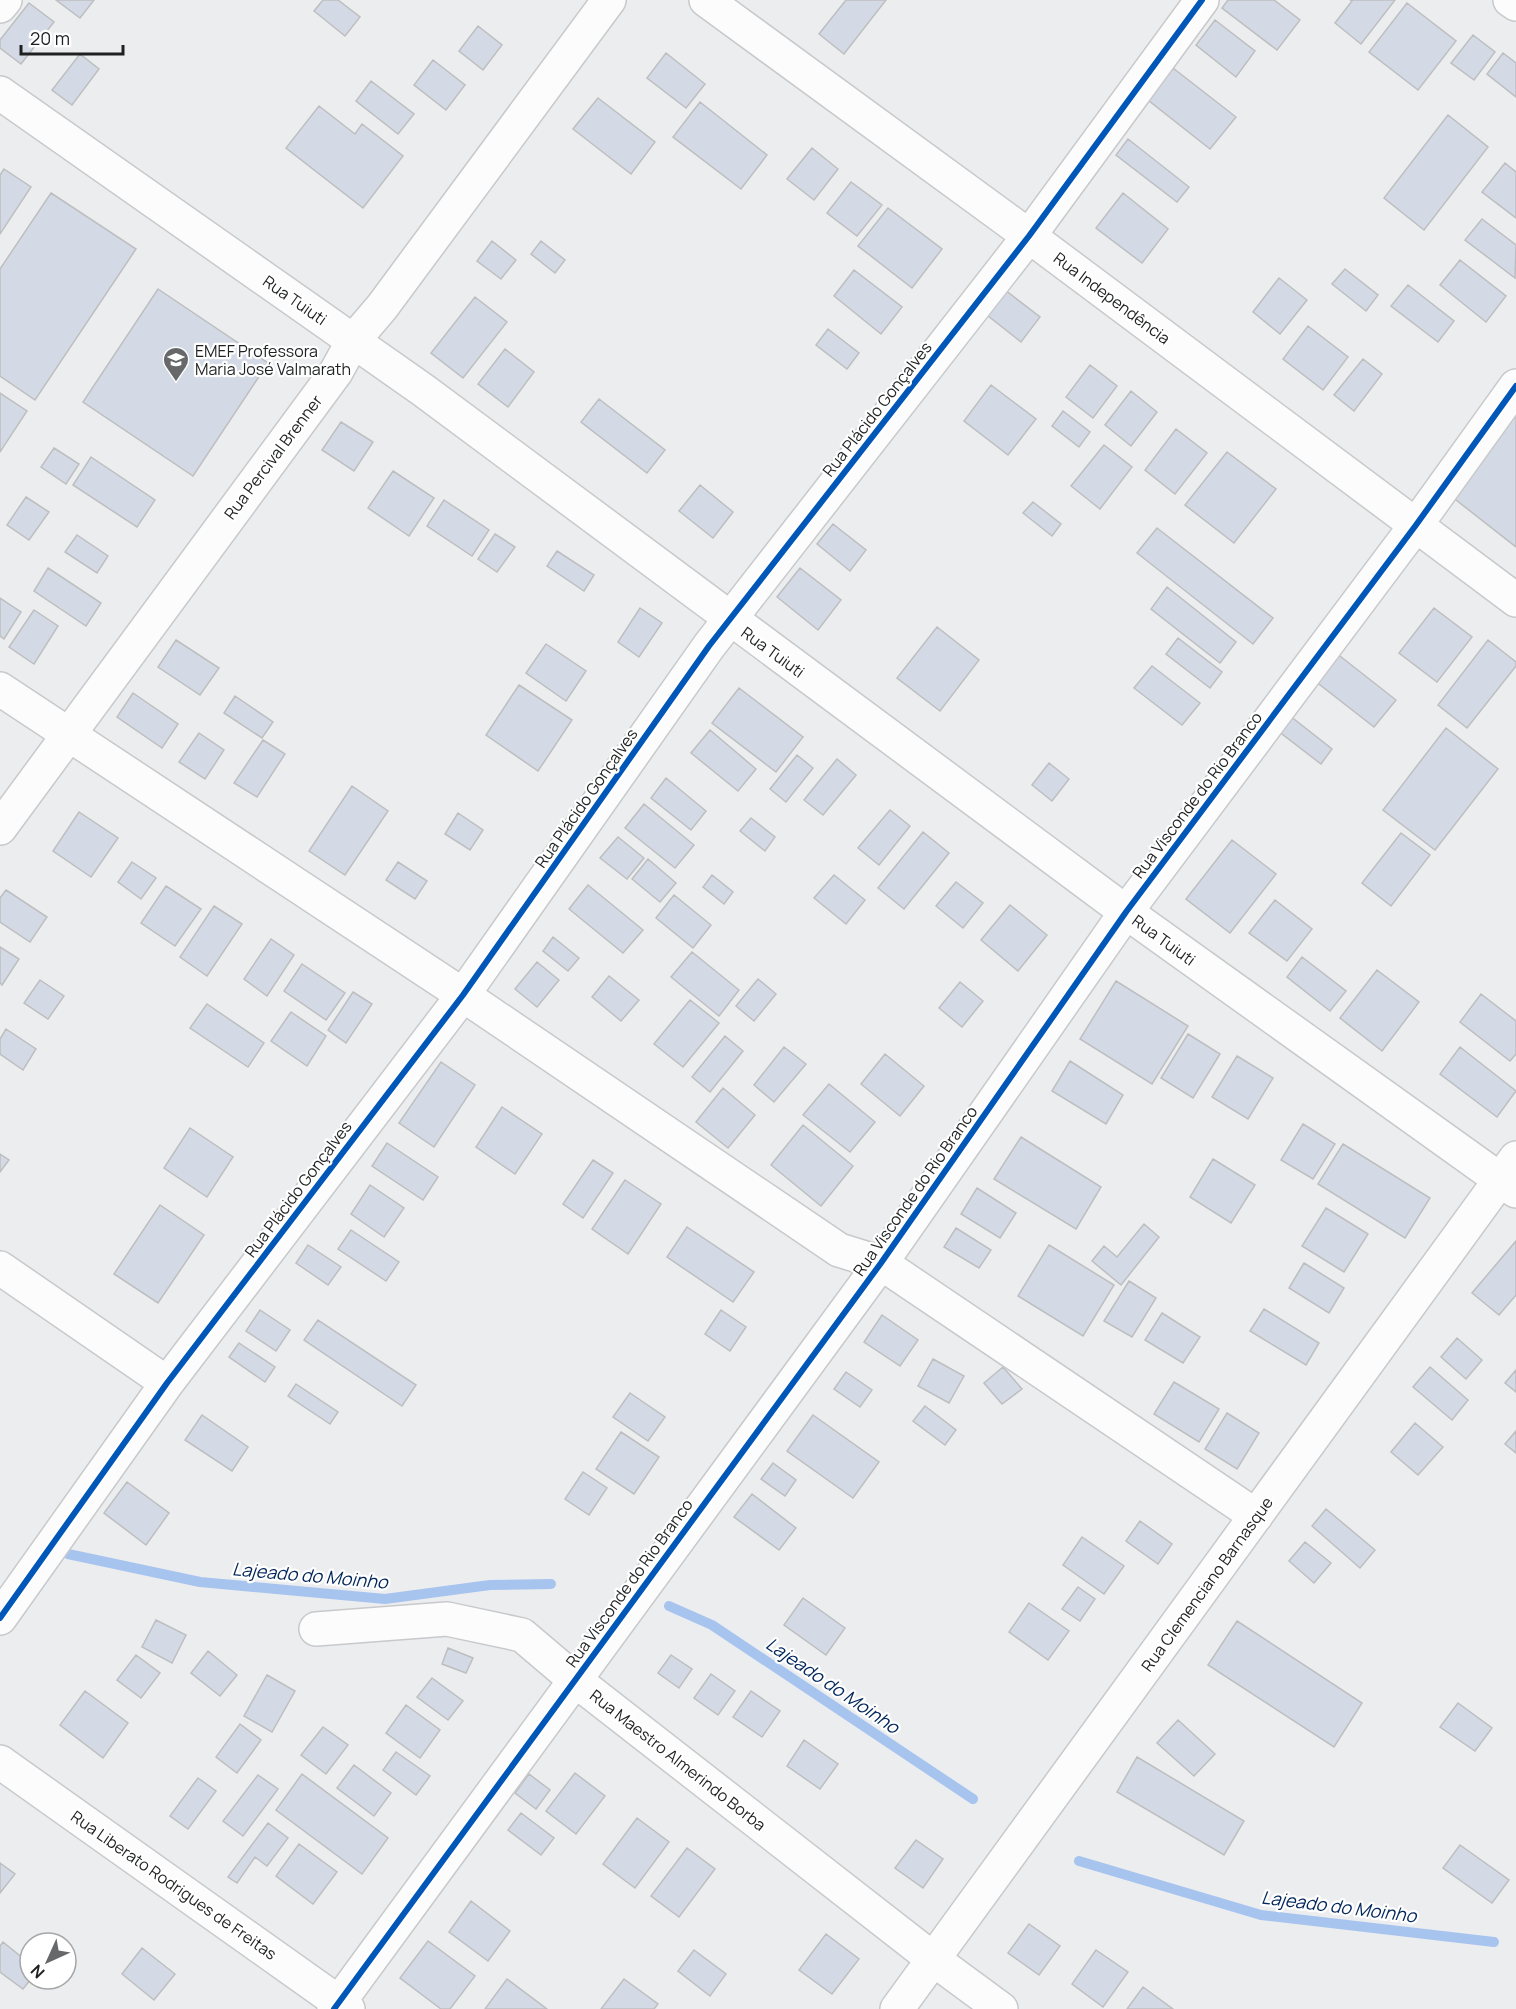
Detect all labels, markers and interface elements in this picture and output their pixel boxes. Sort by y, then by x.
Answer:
scale bar [21,18,123,56]
text: 20 m [30,26,70,50]
street label: Rua Independência [1049,247,1175,349]
street label: Rua Tuiuti [259,270,331,330]
street label: Rua Plácido Gonçalves [817,337,937,481]
place label: EMEF Professora Maria José Valmarath [195,340,351,380]
school or university icon: EMEF Professora Maria José Valmarath [161,345,191,383]
street label: Rua Percival Brenner [219,390,327,524]
street label: Rua Tuiuti [737,622,809,682]
street label: Rua Visconde do Rio Branco [1127,707,1267,883]
street label: Rua Plácido Gonçalves [529,724,643,872]
street label: Rua Tuiuti [1128,910,1200,970]
street label: Rua Visconde do Rio Branco [848,1102,982,1280]
street label: Rua Plácido Gonçalves [239,1116,357,1262]
street label: Rua Clemenciano Barnasque [1136,1492,1278,1676]
street label: Rua Visconde do Rio Branco [560,1494,698,1672]
water label: Lajeado do Moinho [231,1556,390,1594]
water label: Lajeado do Moinho [762,1631,905,1739]
street label: Rua Maestro Almerindo Borba [585,1684,771,1836]
street label: Rua Liberato Rodrigues de Freitas [67,1805,281,1965]
water label: Lajeado do Moinho [1260,1885,1419,1928]
north arrow [18,1931,78,1991]
text: N [26,1960,49,1983]

